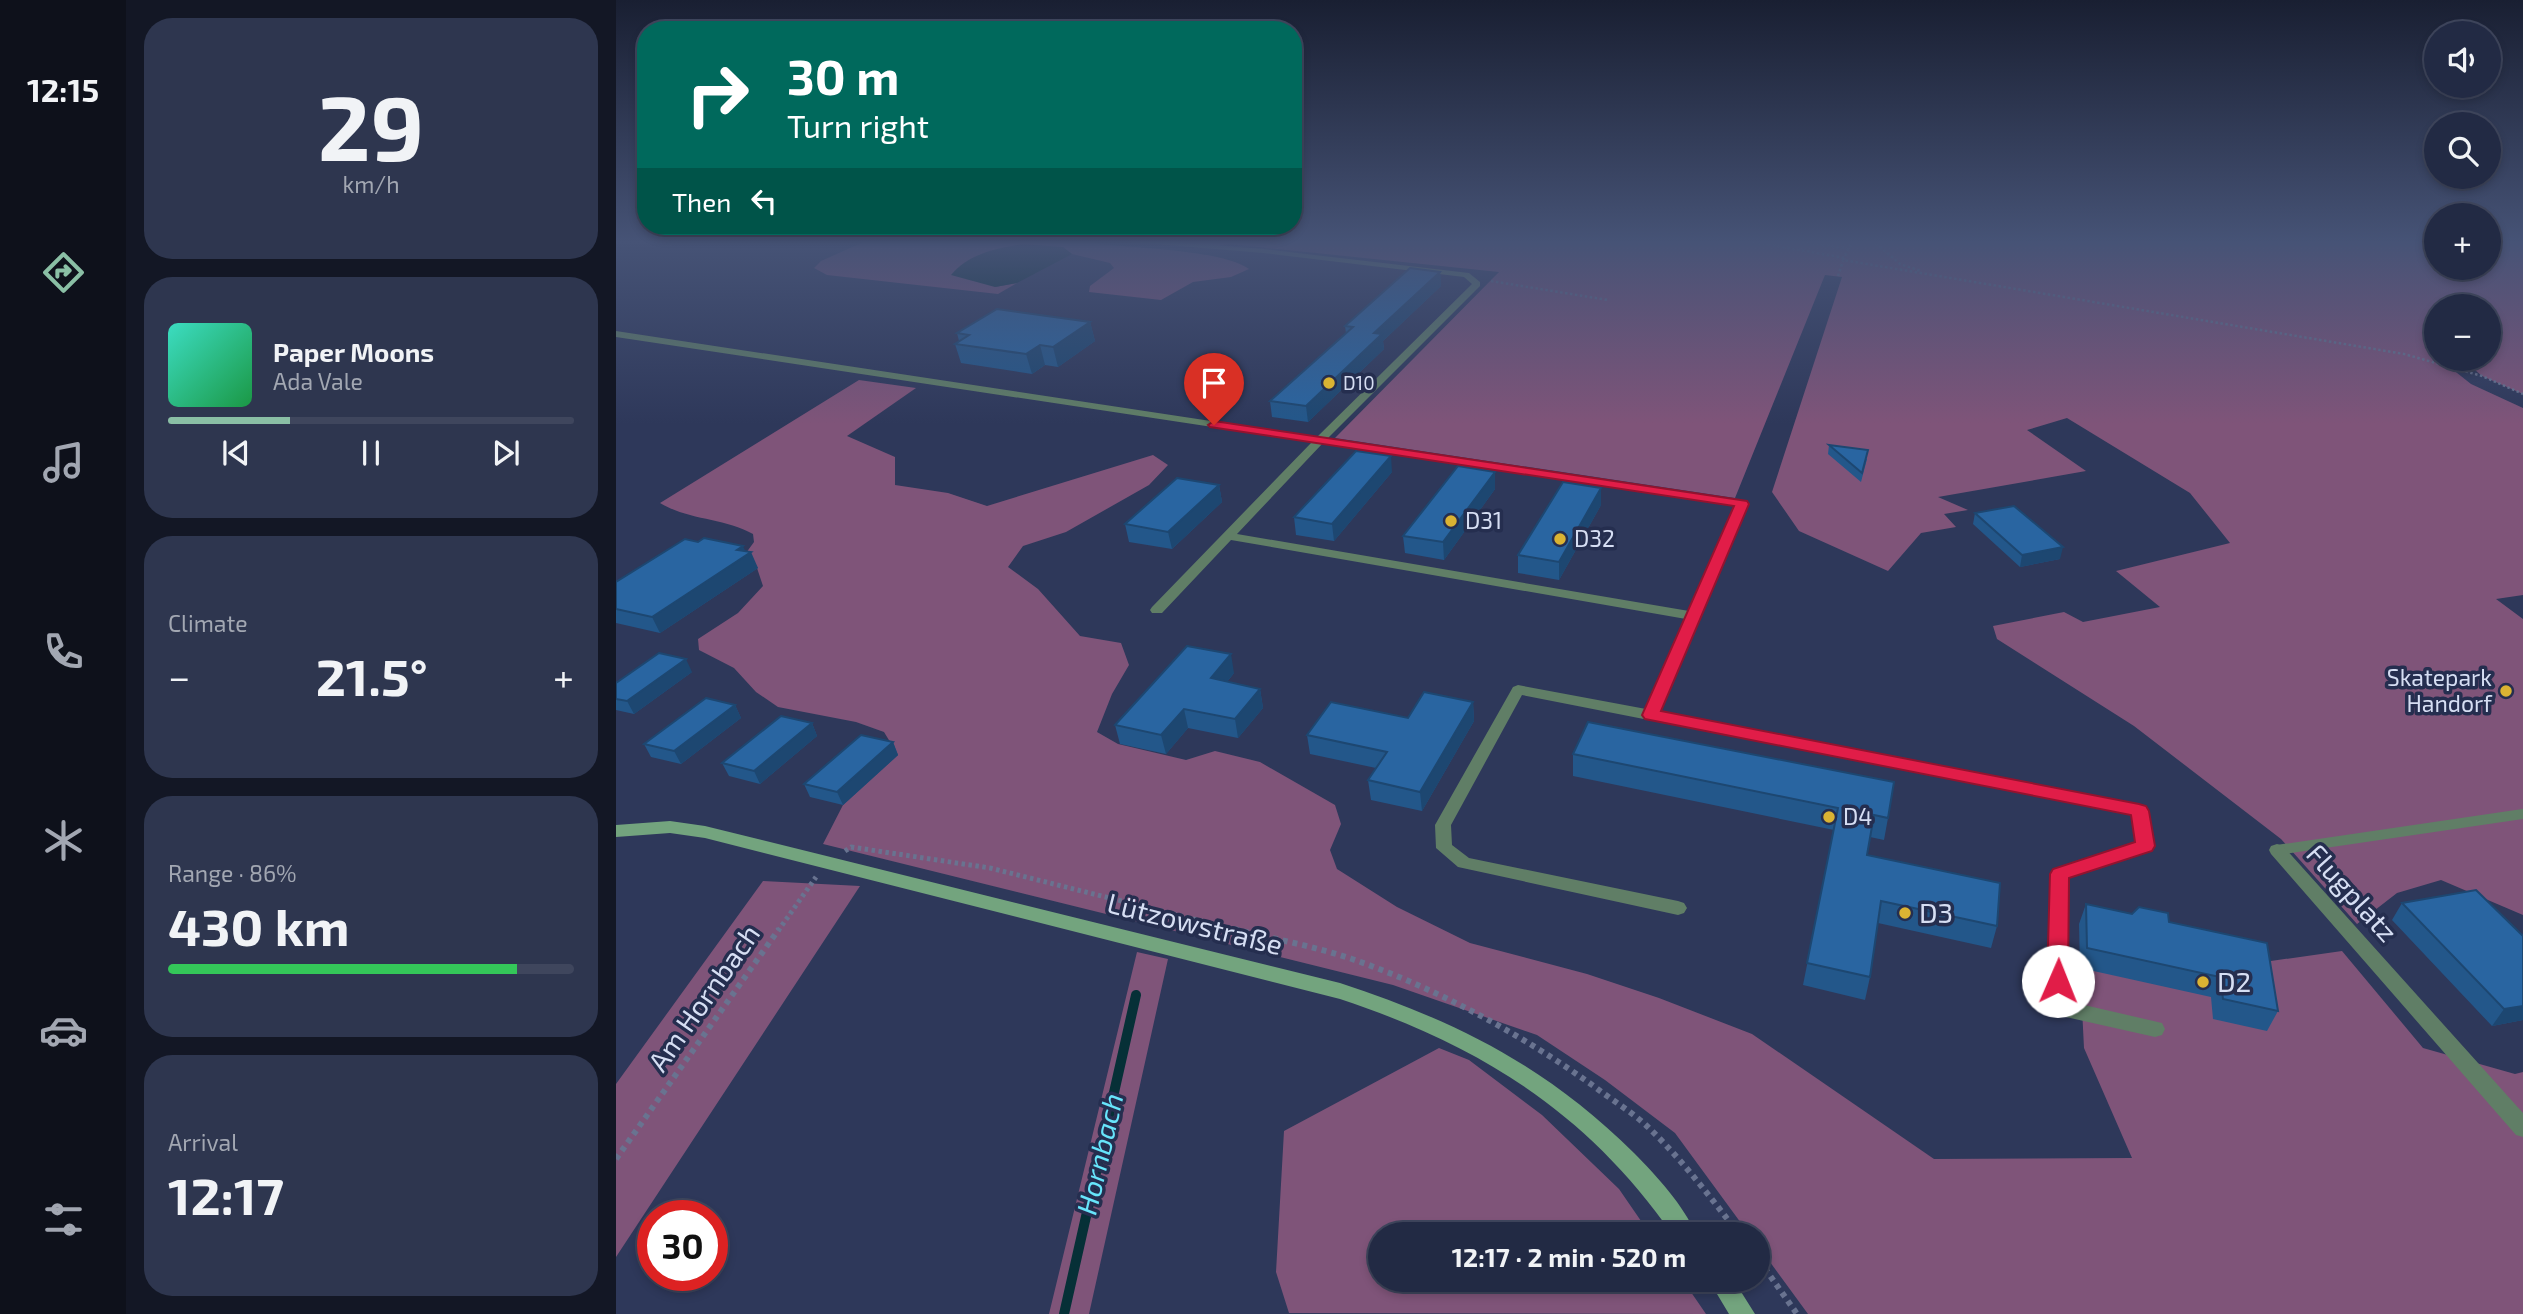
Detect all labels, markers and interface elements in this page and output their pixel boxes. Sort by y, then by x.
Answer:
map controls [2424,21,2501,371]
button: sound [2424,21,2501,98]
text: 30 m [787,46,899,105]
icon: right [672,49,763,140]
text: 12:15 [27,70,99,108]
text: 29 [318,70,424,179]
text: Turn right [787,106,929,144]
button: search [2424,112,2501,189]
text: km/h [342,170,400,198]
icon: left [745,182,783,220]
text: Then [672,186,731,217]
button: + [2424,203,2501,280]
icon: directions [39,248,88,297]
button: − [2424,294,2501,371]
text: Paper Moons [273,336,434,367]
pin [1184,353,1244,425]
icon: arrive [1195,364,1233,402]
text: Ada Vale [273,367,363,395]
place label: D10 [1343,371,1375,394]
marker: D10 [1321,375,1337,391]
icon: previous [217,434,255,472]
icon: pause [352,434,390,472]
icon: next [487,434,525,472]
icon: music [39,438,88,487]
place label: D31 [1465,506,1502,534]
marker: D31 [1443,513,1459,529]
place label: D32 [1574,524,1615,552]
marker: D32 [1552,531,1568,547]
text: Climate [168,609,248,637]
icon: phone [39,627,88,676]
text: 21.5° [316,644,428,706]
text: − [168,653,190,699]
text: + [553,653,574,699]
place label: Skatepark Handorf [2387,663,2493,717]
marker: Skatepark Handorf [2498,683,2514,699]
place label: D4 [1843,802,1872,830]
marker: D4 [1821,809,1837,825]
icon: climate [39,816,88,865]
street label: Flugplatz [2300,836,2405,948]
text: Range · 86% [168,859,297,887]
street label: Lützowstraße [1104,885,1286,961]
text: 430 km [168,894,350,956]
place label: D3 [1919,895,1953,929]
marker: D3 [1897,905,1913,921]
street label: Am Hornbach [640,917,766,1077]
position arrow [2021,944,2095,1018]
place label: D2 [2217,964,2251,998]
marker: D2 [2195,974,2211,990]
icon: car [39,1006,88,1055]
water label: Hornbach [1069,1090,1129,1218]
text: Arrival [168,1128,238,1156]
text: 12:17 [168,1163,284,1225]
icon: filters [39,1195,88,1244]
speed limit sign: 30 [637,1200,728,1291]
text: 12:17 · 2 min · 520 m [1452,1241,1686,1272]

